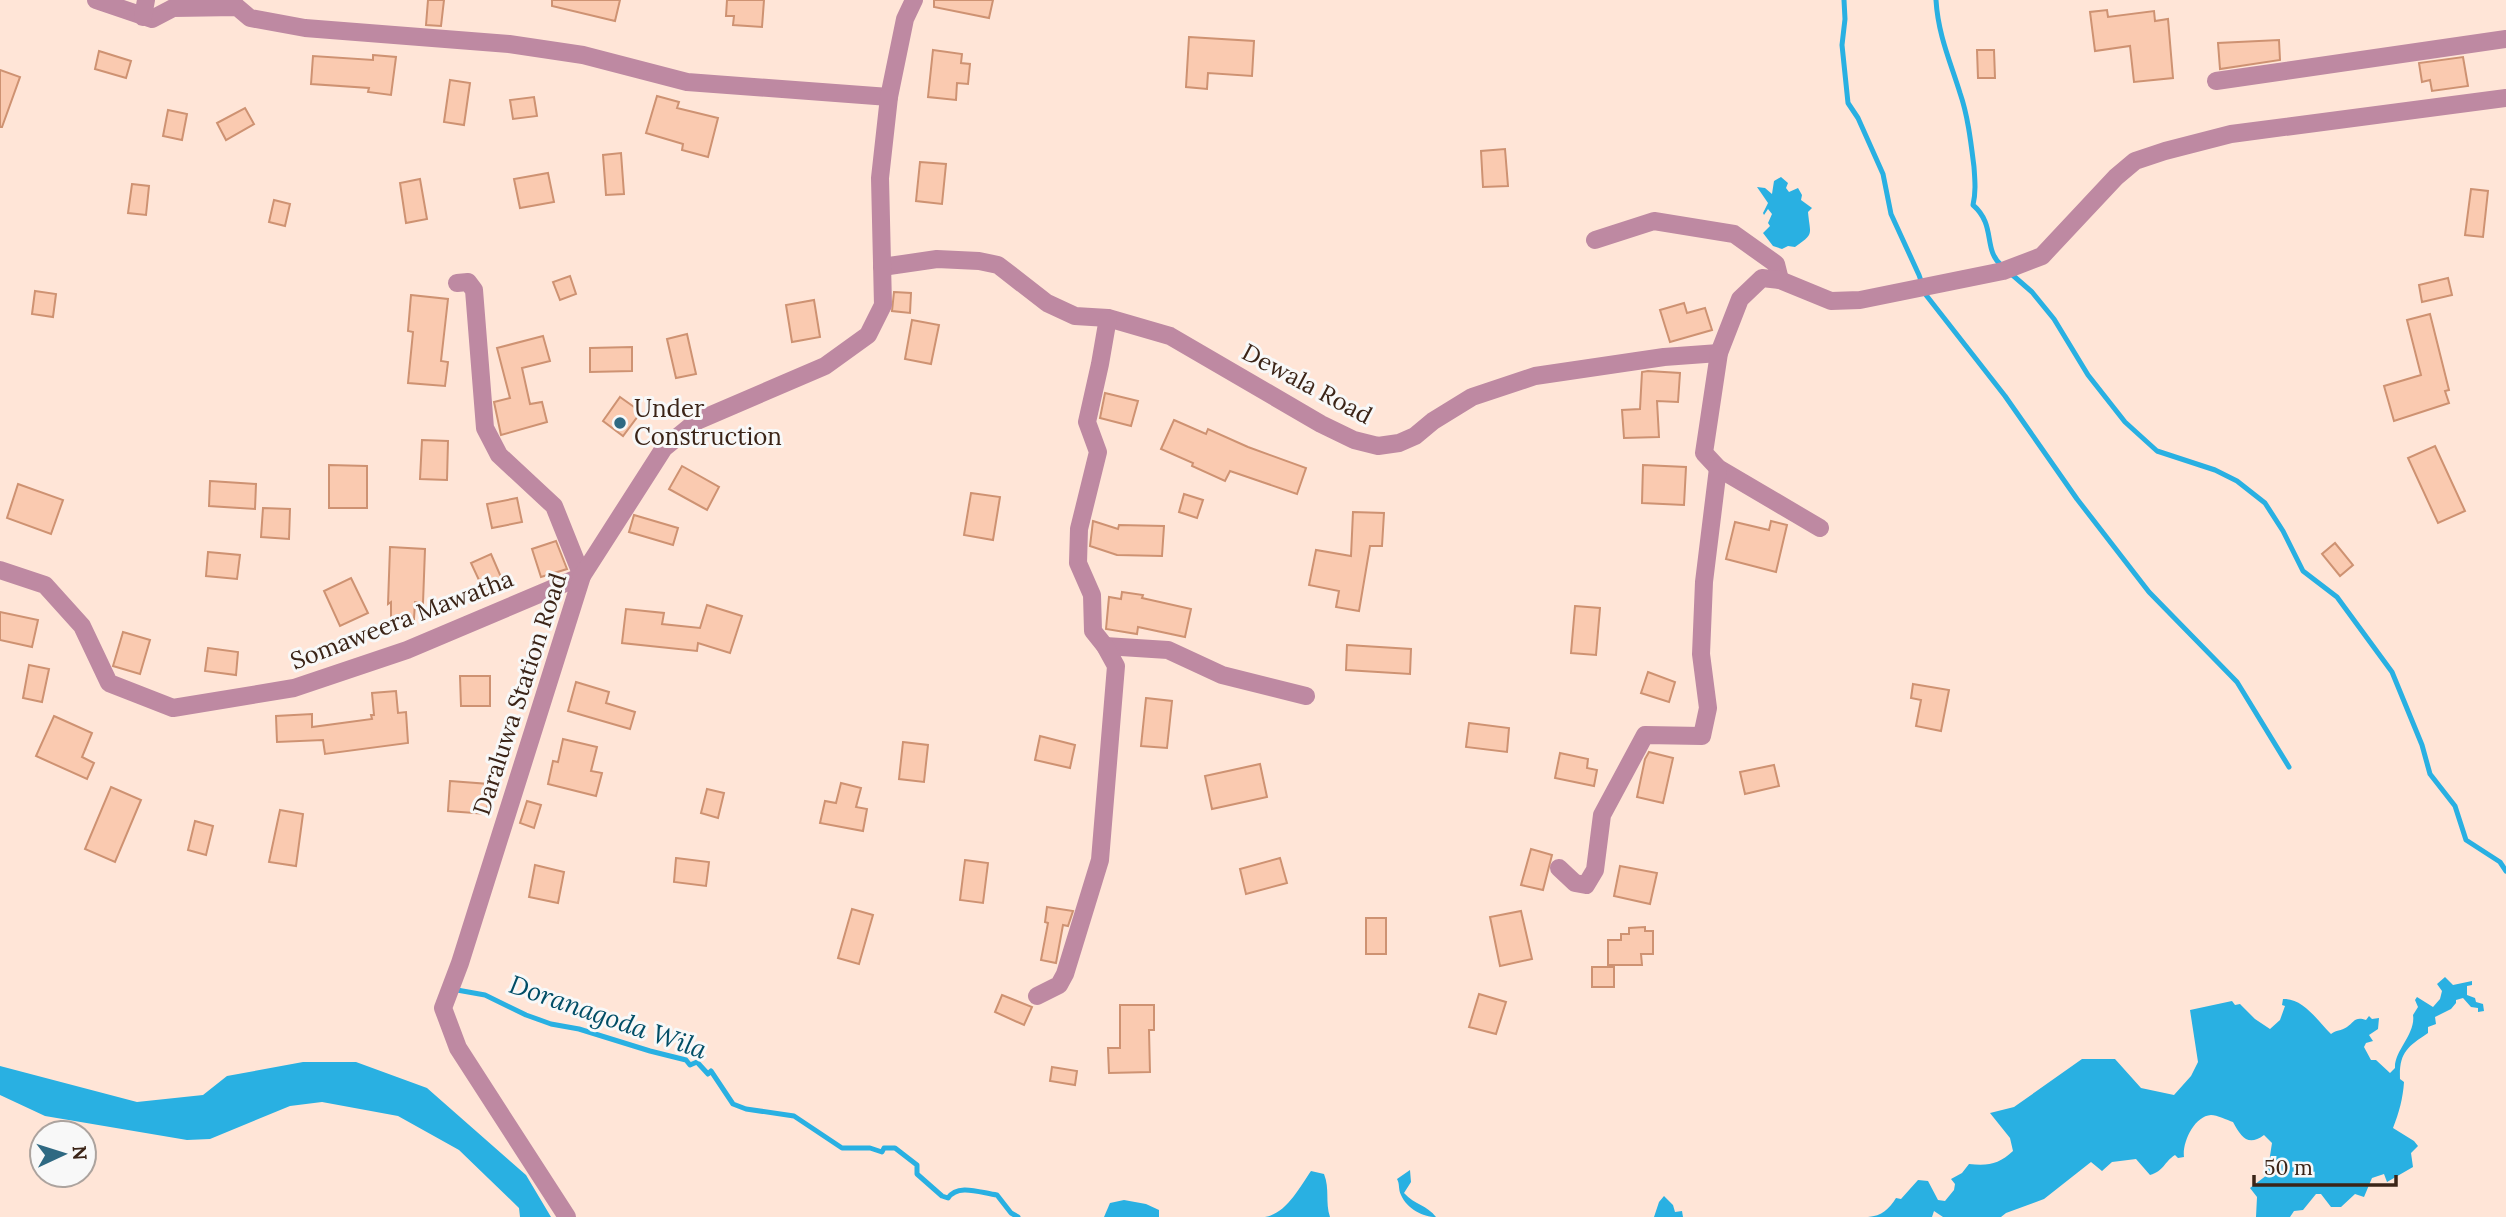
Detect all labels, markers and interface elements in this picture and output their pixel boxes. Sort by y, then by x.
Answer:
street label: Dewala Road [1237,336,1378,431]
place label: Under Construction [634,393,782,452]
marker: Under Construction [612,415,628,431]
street label: Somaweera Mawatha [286,563,518,676]
street label: Daraluwa Station Road [466,569,573,819]
water label: Doranagoda Wila [505,967,712,1066]
north arrow [28,1119,98,1189]
scale bar [2254,1144,2396,1188]
text: N [67,1145,92,1161]
text: 50 m [2264,1154,2313,1181]

